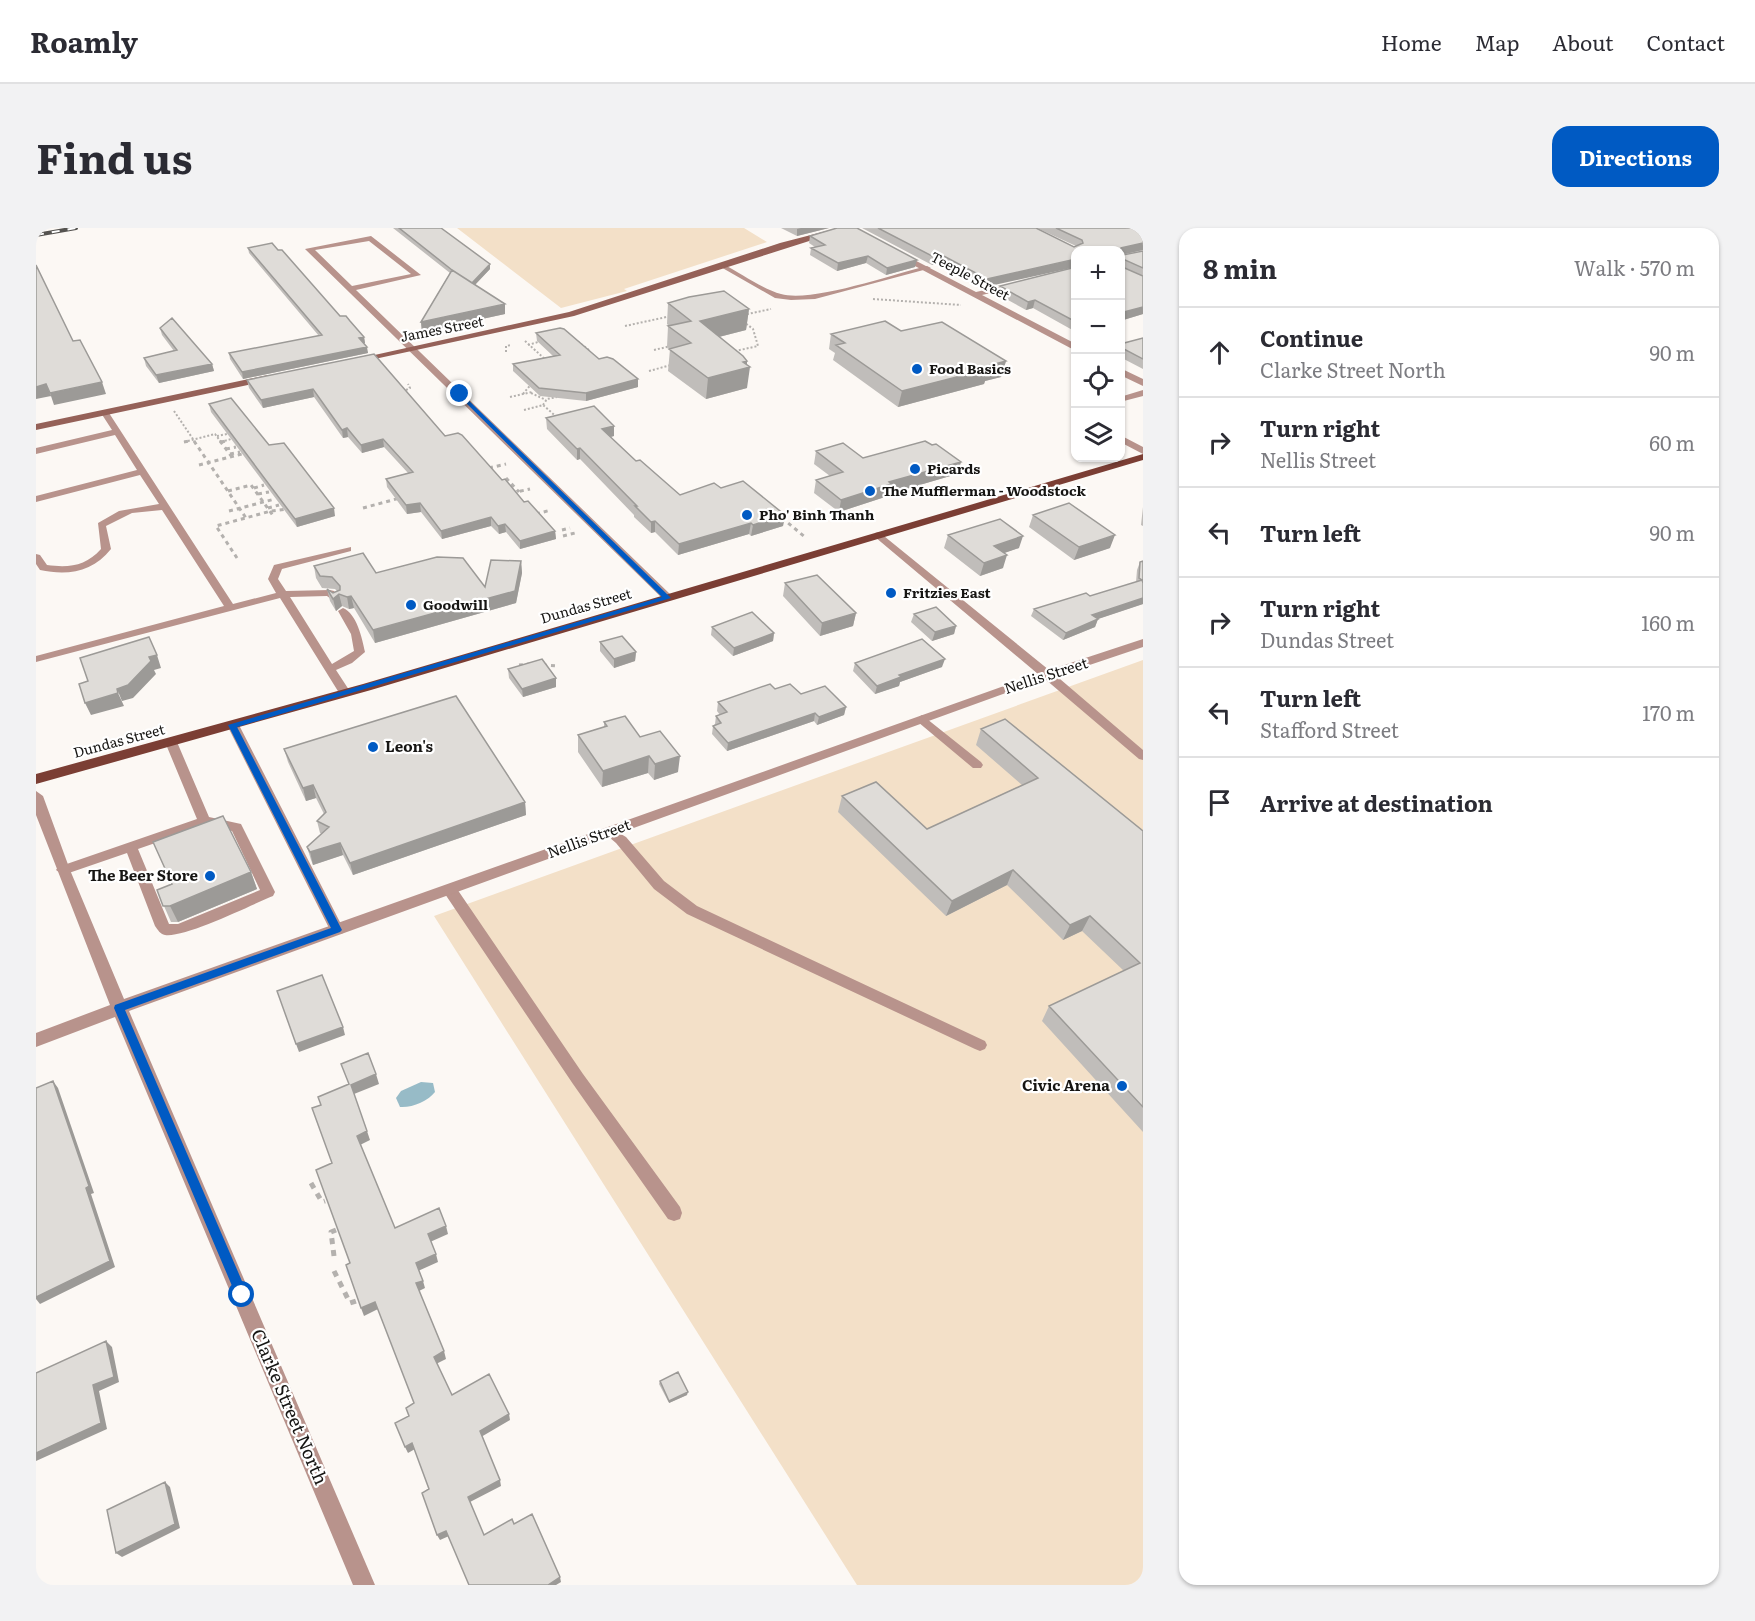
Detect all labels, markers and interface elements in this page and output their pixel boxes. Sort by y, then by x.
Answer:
text: Roamly [30,20,138,62]
text: Home [1381,26,1442,57]
text: Map [1475,26,1519,57]
text: About [1552,26,1614,57]
text: Contact [1647,26,1725,57]
text: Find us [36,125,193,187]
button: Directions [1552,126,1719,187]
street label: Teeple Street [927,246,1014,304]
map controls [1071,246,1125,462]
button: + [1071,246,1125,300]
text: 8 min [1203,248,1277,287]
text: Walk · 570 m [1574,252,1695,282]
button: − [1071,300,1125,354]
street label: James Street [398,310,485,346]
text: Continue [1260,321,1363,354]
icon: ahead [1203,336,1236,369]
text: 90 m [1650,337,1695,367]
button: locate [1071,354,1125,408]
text: Clarke Street North [1260,354,1446,384]
place label: Food Basics [929,358,1011,378]
marker: Food Basics [910,362,924,376]
route end [446,380,472,406]
button: layers [1071,408,1125,462]
text: Turn right [1260,411,1380,444]
icon: right [1203,426,1236,459]
text: 60 m [1649,427,1695,457]
text: Nellis Street [1260,444,1376,474]
place label: Picards [927,458,980,478]
marker: Picards [908,462,922,476]
place label: The Mufflerman - Woodstock [882,480,1087,500]
marker: The Mufflerman - Woodstock [863,484,877,498]
place label: Pho' Binh Thanh [759,504,875,524]
marker: Pho' Binh Thanh [740,508,754,522]
icon: left [1203,516,1236,549]
text: Turn left [1260,516,1361,549]
text: 90 m [1650,517,1695,547]
street label: Dundas Street [538,582,634,628]
place label: Fritzies East [903,582,992,602]
marker: Fritzies East [884,586,898,600]
text: Turn right [1260,591,1380,624]
place label: Goodwill [423,594,488,614]
marker: Goodwill [404,598,418,612]
icon: right [1203,606,1236,639]
text: 160 m [1641,607,1695,637]
text: Dundas Street [1260,624,1394,654]
street label: Nellis Street [1001,650,1090,699]
text: Turn left [1260,681,1361,714]
icon: left [1203,696,1236,729]
text: 170 m [1642,697,1695,727]
text: Stafford Street [1260,714,1399,744]
street label: Dundas Street [71,718,167,762]
place label: Leon's [385,734,434,757]
marker: Leon's [366,740,380,754]
icon: arrive [1203,786,1236,819]
text: Arrive at destination [1260,786,1493,819]
street label: Nellis Street [544,812,633,863]
place label: The Beer Store [88,863,199,886]
marker: The Beer Store [203,869,217,883]
place label: Civic Arena [1022,1073,1110,1096]
marker: Civic Arena [1115,1079,1129,1093]
route start [228,1281,254,1307]
street label: Clarke Street North [245,1324,335,1489]

